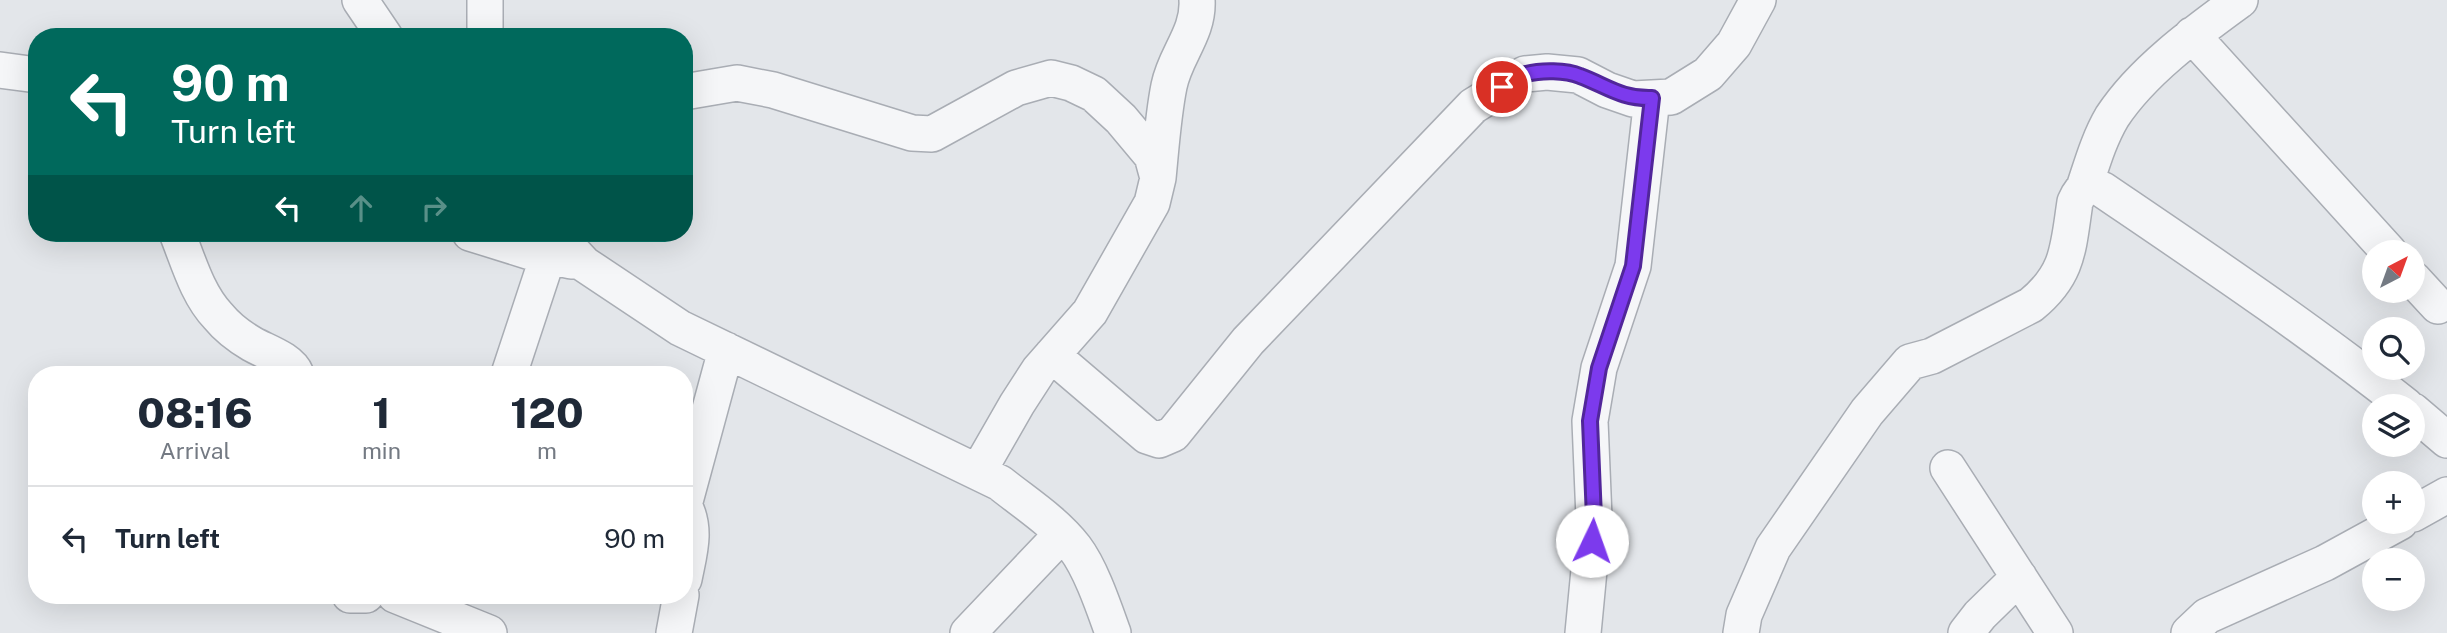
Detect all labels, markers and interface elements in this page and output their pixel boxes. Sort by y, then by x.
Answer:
text: 90 m [171,54,290,112]
icon: left [56,56,147,147]
pin [1472,57,1532,117]
icon: arrive [1483,68,1521,106]
text: Turn left [171,113,296,150]
icon: left [269,189,307,227]
icon: ahead [342,189,380,227]
icon: right [415,189,453,227]
north arrow [2362,240,2426,303]
map controls [2362,240,2425,611]
button: search [2362,317,2425,380]
text: 08:16 [137,388,253,437]
text: 1 [372,388,391,437]
text: 120 [510,388,584,437]
button: layers [2362,394,2425,457]
text: Arrival [159,437,230,464]
text: min [362,437,401,464]
text: m [537,437,557,464]
button: + [2362,471,2425,534]
position arrow [1555,504,1629,578]
icon: left [56,520,94,558]
text: Turn left [115,523,220,554]
text: 90 m [604,523,665,554]
button: − [2362,548,2425,611]

